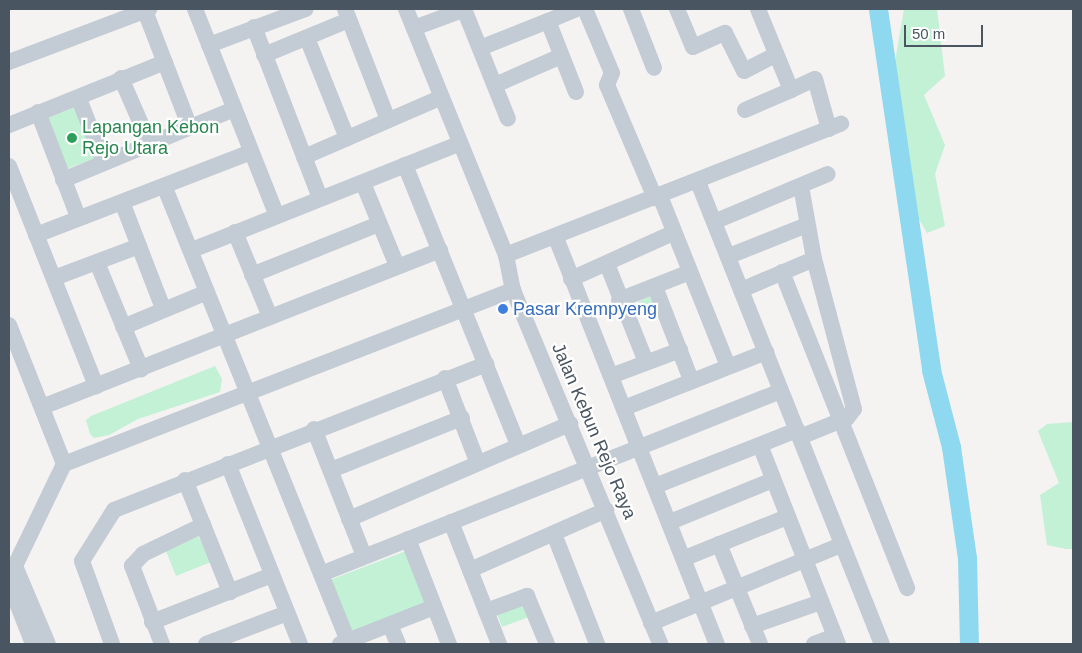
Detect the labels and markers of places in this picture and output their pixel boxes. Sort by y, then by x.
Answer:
place label: Lapangan Kebon Rejo Utara [82,117,219,160]
marker: Lapangan Kebon Rejo Utara [66,132,78,144]
place label: Pasar Krempyeng [513,298,657,320]
marker: Pasar Krempyeng [497,303,509,315]

